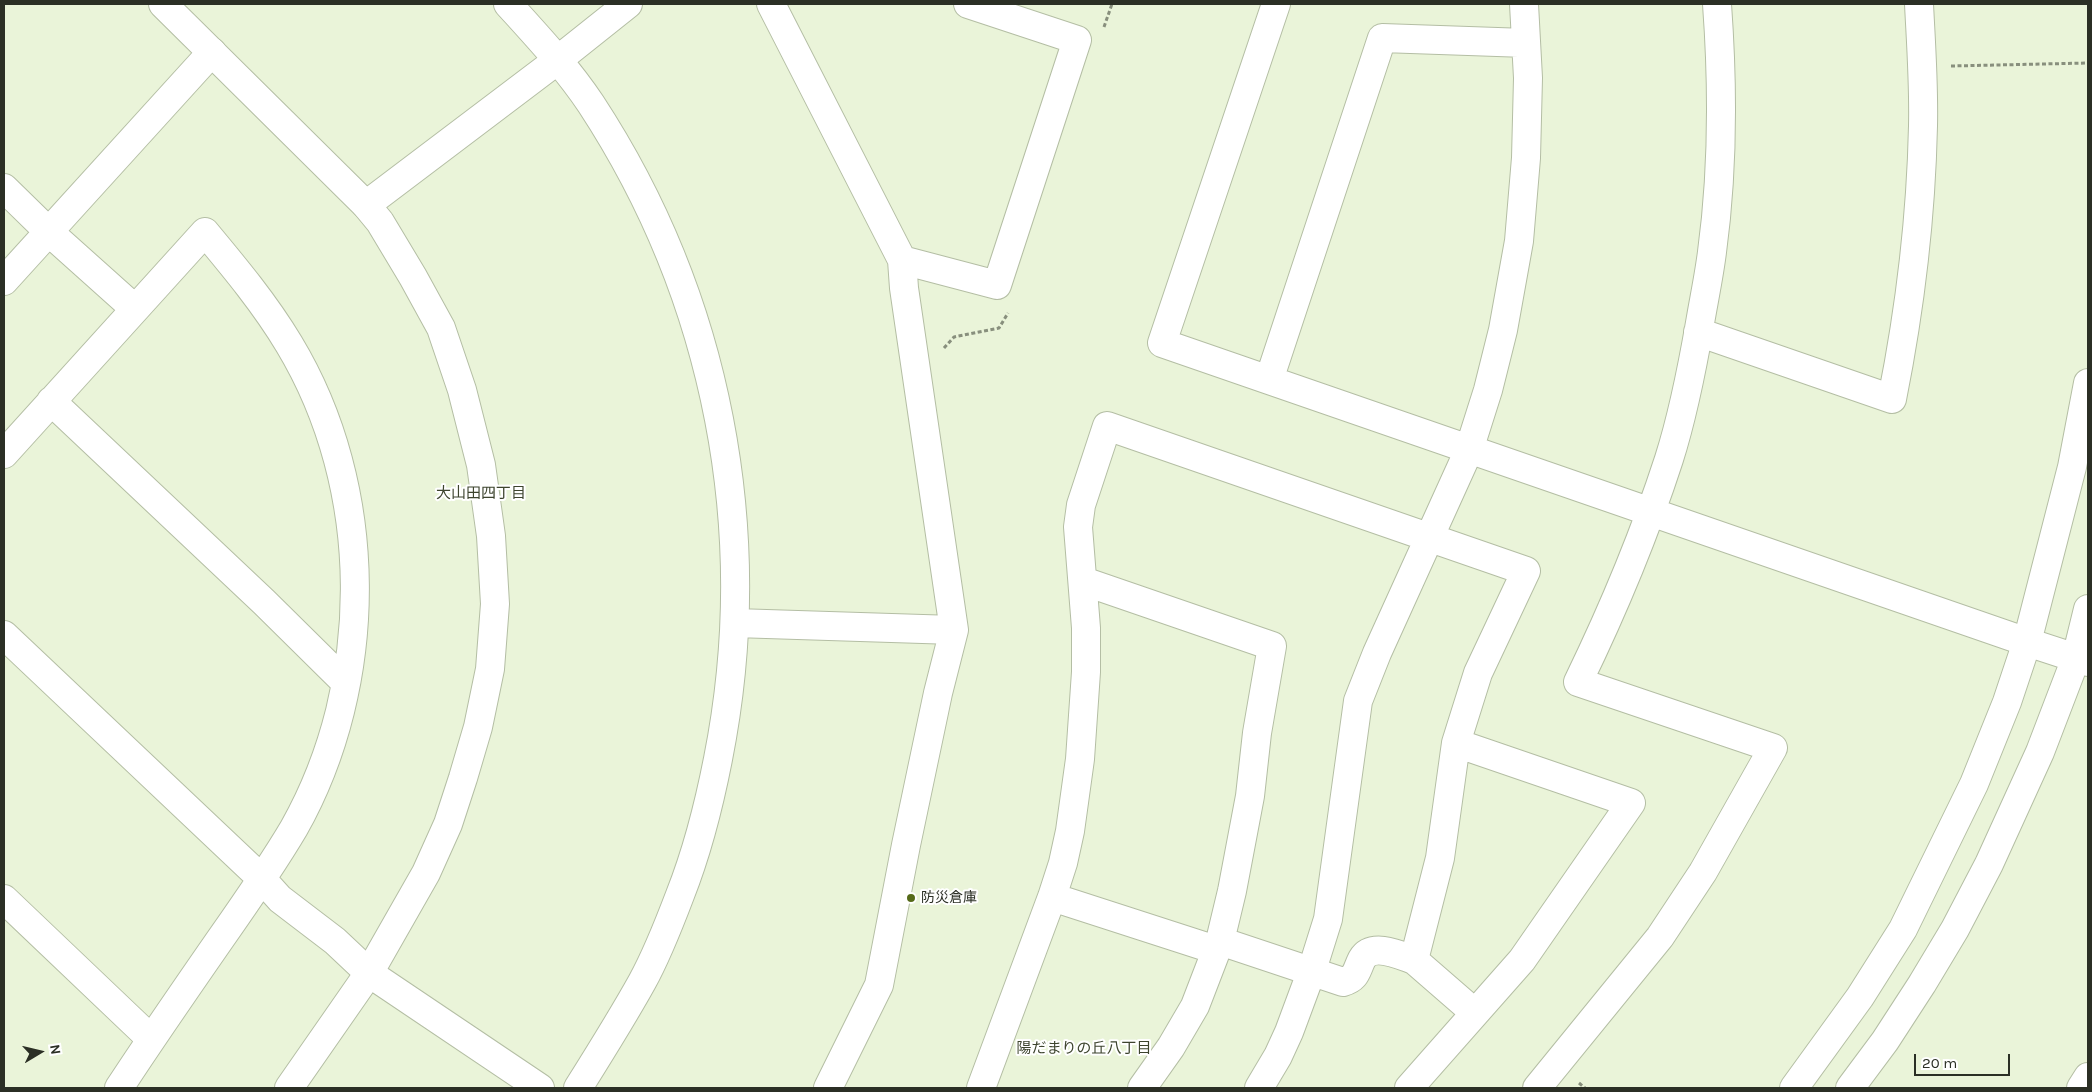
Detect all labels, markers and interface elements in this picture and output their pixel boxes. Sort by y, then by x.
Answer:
district label: 大山田四丁目 [436,485,526,503]
place label: 防災倉庫 [921,890,977,906]
marker: 防災倉庫 [905,892,917,904]
north arrow [15,1027,65,1077]
district label: 陽だまりの丘八丁目 [1017,1040,1151,1058]
text: N [46,1043,64,1056]
scale bar [1917,1044,2013,1076]
text: 20 m [1922,1054,1957,1072]

